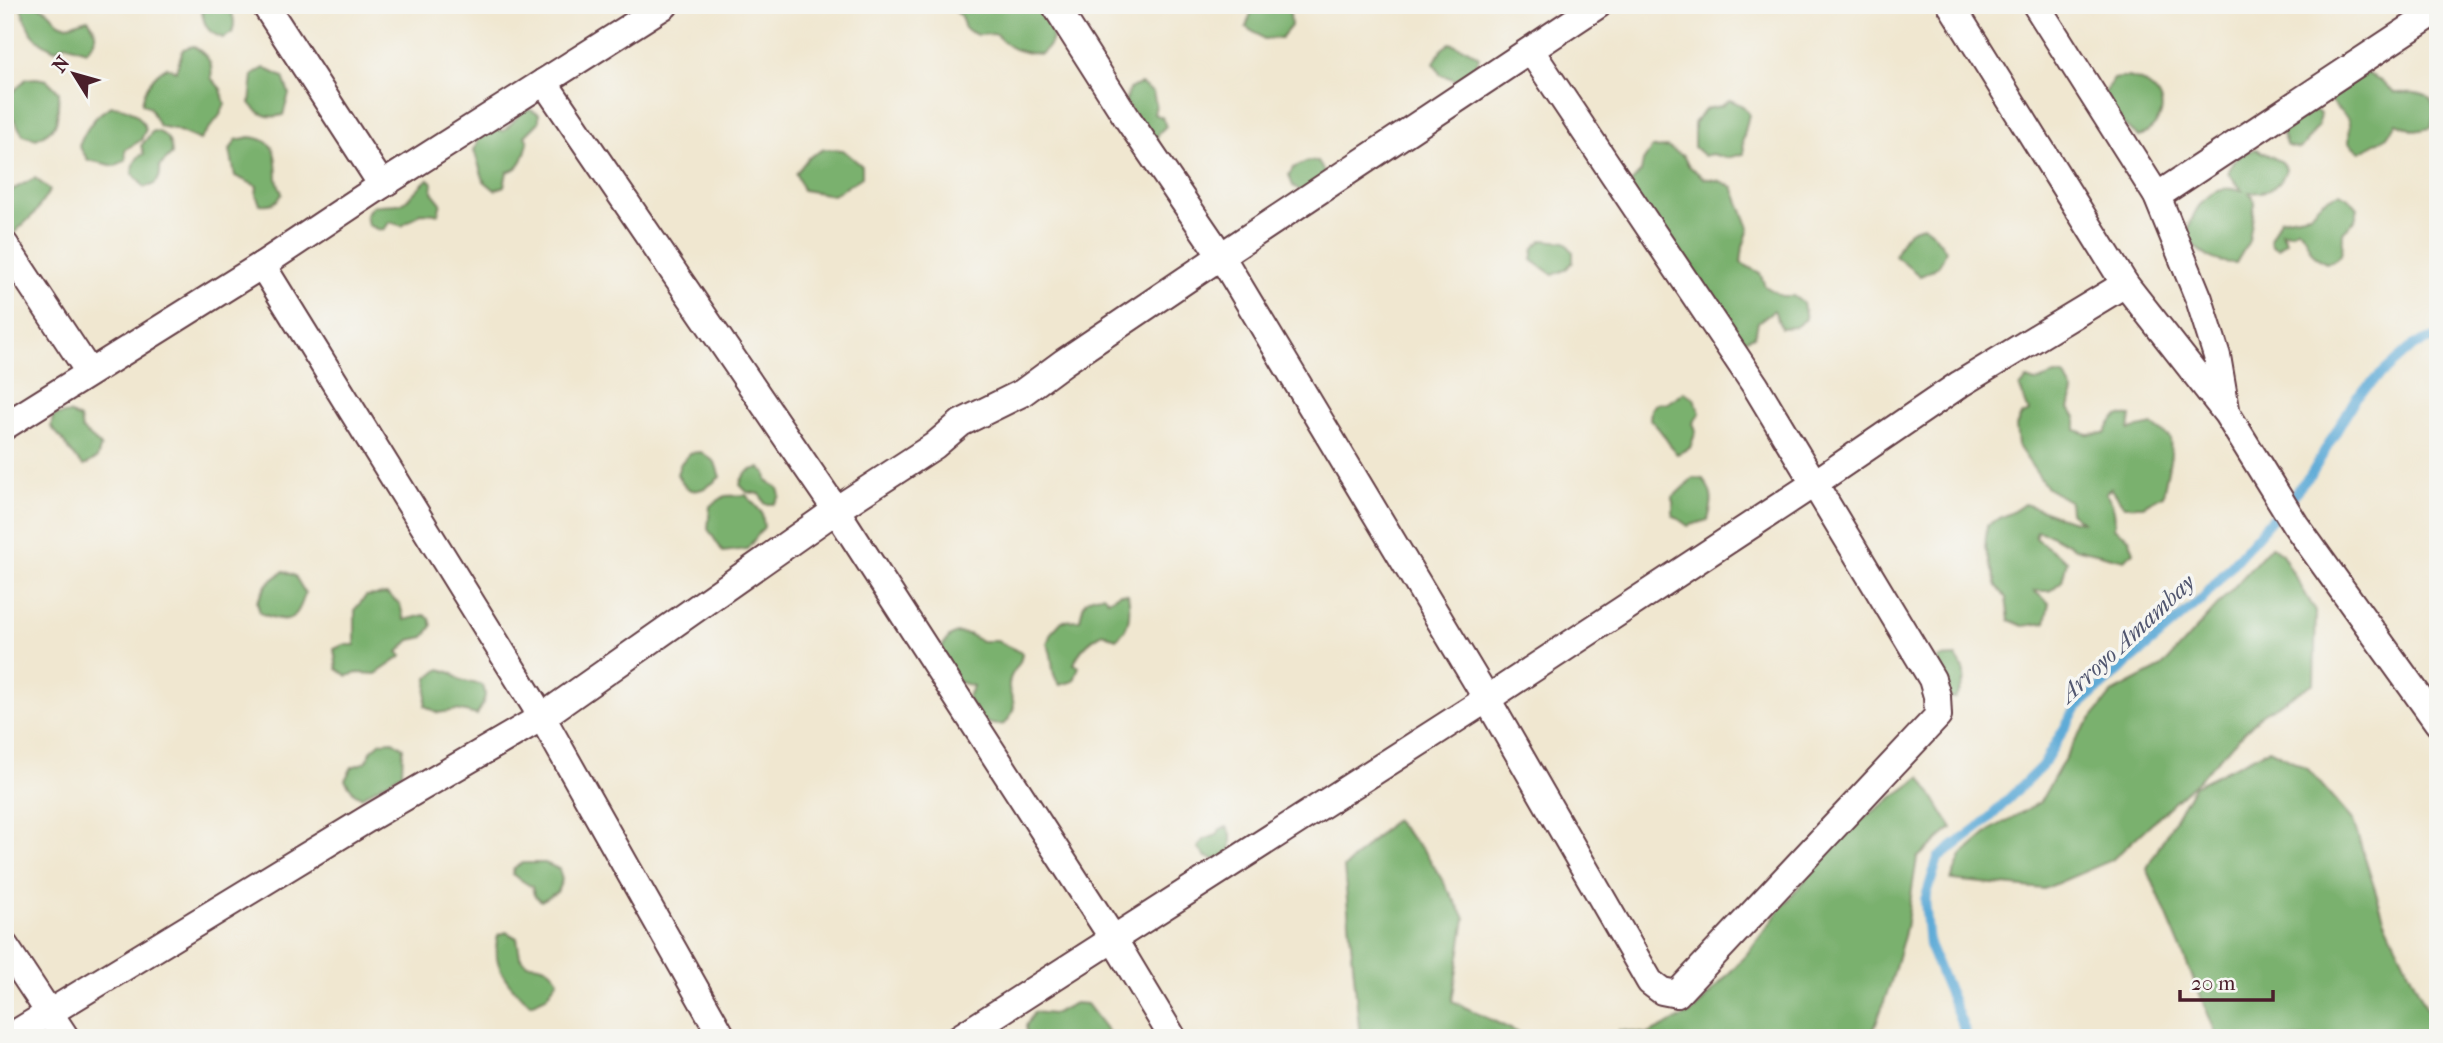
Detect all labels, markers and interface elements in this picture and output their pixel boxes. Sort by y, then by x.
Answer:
north arrow [38,38,108,108]
text: N [48,52,75,77]
water label: Arroyo Amambay [2052,568,2201,710]
scale bar [2180,959,2273,1003]
text: 20 m [2191,971,2236,995]

